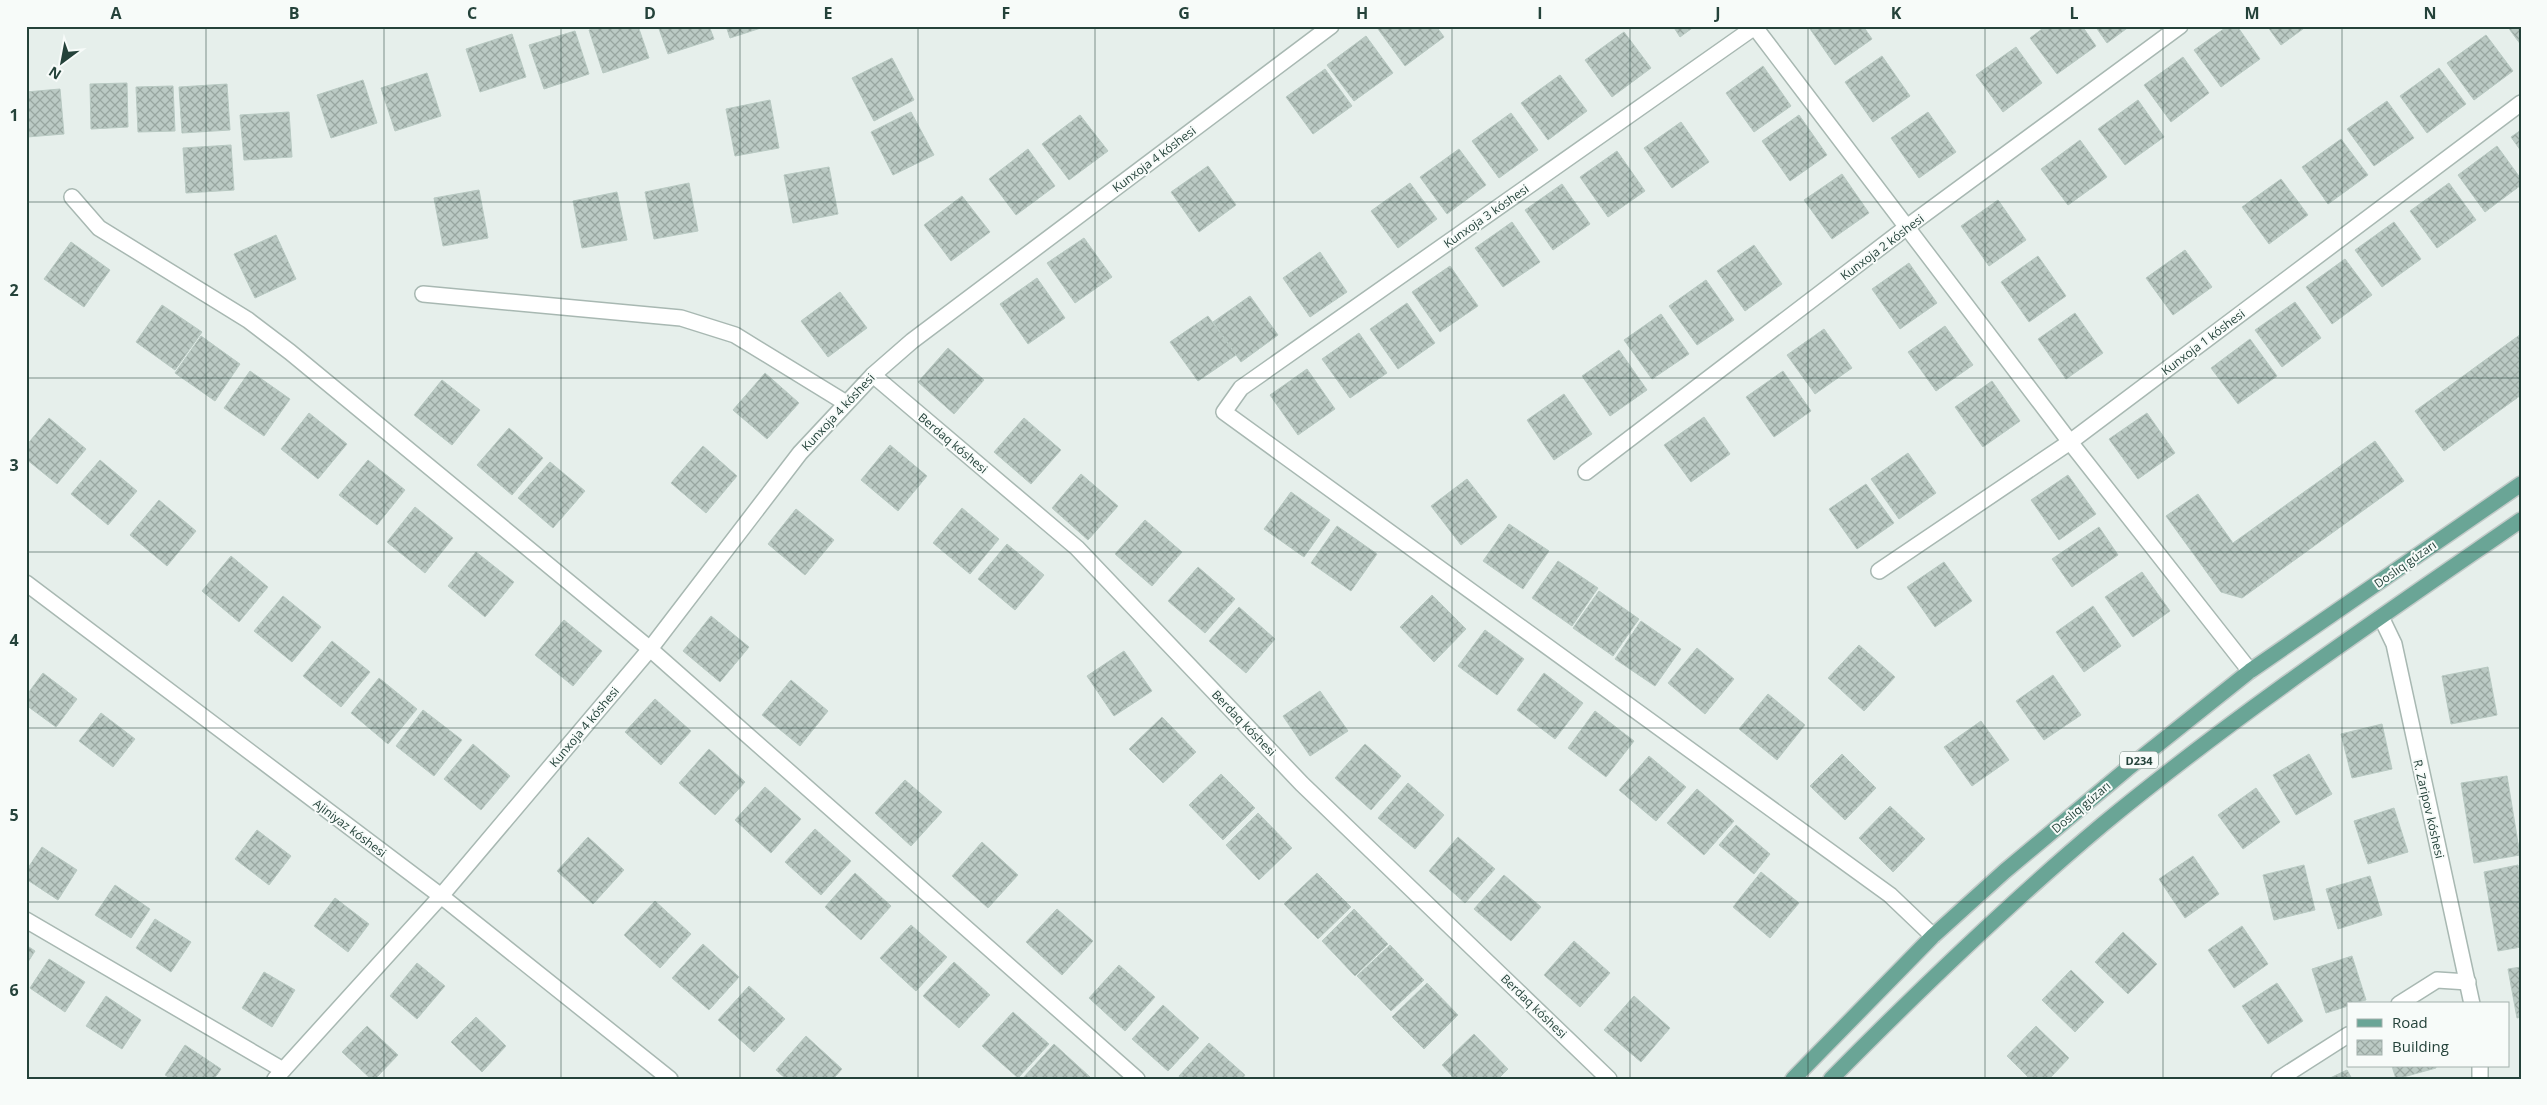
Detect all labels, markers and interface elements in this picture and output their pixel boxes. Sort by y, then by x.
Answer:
text: A [110,2,122,24]
text: B [289,2,299,24]
text: C [467,2,477,24]
text: D [644,2,656,24]
text: E [824,2,833,24]
text: F [1002,2,1010,24]
text: G [1178,2,1190,24]
text: H [1356,2,1368,24]
text: I [1537,2,1543,24]
text: J [1713,2,1721,24]
text: K [1891,2,1902,24]
text: L [2069,2,2079,24]
text: M [2244,2,2260,24]
text: N [2423,2,2437,24]
north arrow [38,38,88,88]
text: N [45,62,65,85]
text: 1 [9,104,19,126]
street label: Kunxoja 4 kóshesi [1109,122,1199,196]
street label: Kunxoja 3 kóshesi [1440,180,1532,252]
street label: Kunxoja 2 kóshesi [1837,210,1927,284]
text: 2 [9,279,19,301]
street label: Kunxoja 1 kóshesi [2158,305,2248,379]
street label: Kunxoja 4 kóshesi [798,369,878,455]
street label: Berdaq kóshesi [915,409,991,477]
text: 3 [9,454,19,476]
street label: Doslıq gúzarı [2371,536,2439,592]
text: 4 [9,629,19,651]
street label: Kunxoja 4 kóshesi [545,683,623,771]
street label: Berdaq kóshesi [1208,686,1280,760]
road number: D234 [2120,752,2158,768]
street label: R. Zaripov kóshesi [2409,758,2449,860]
street label: Doslıq gúzarı [2048,777,2114,837]
street label: Ajiniyaz kóshesi [310,795,390,861]
text: 5 [9,804,19,826]
street label: Berdaq kóshesi [1497,970,1571,1042]
text: 6 [9,979,19,1001]
legend [2347,1002,2510,1068]
text: Road [2392,1012,2428,1032]
text: Building [2392,1036,2449,1056]

